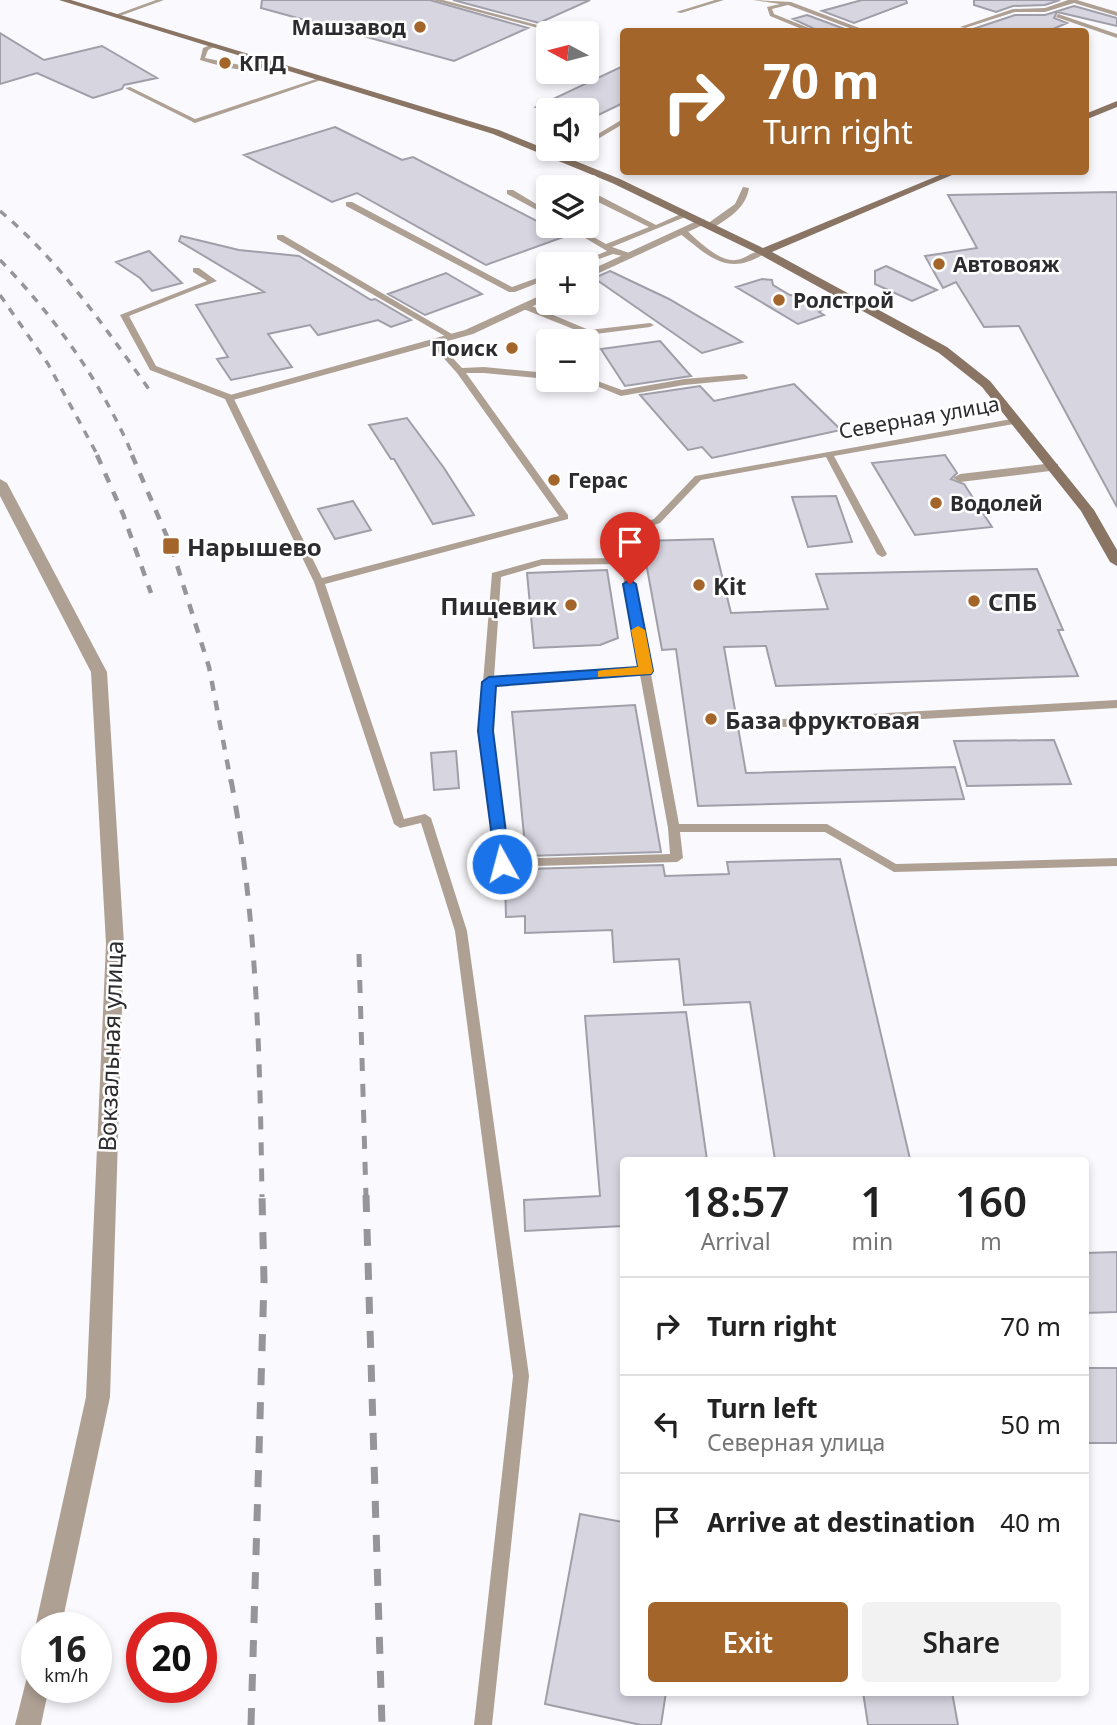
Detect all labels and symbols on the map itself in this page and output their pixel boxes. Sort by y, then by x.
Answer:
place label: Машзавод [292,13,407,41]
marker: Машзавод [412,19,428,35]
north arrow [536,21,598,84]
place label: КПД [239,49,287,77]
marker: КПД [217,55,233,71]
place label: Автовояж [953,250,1060,278]
marker: Автовояж [931,256,947,272]
place label: Ролстрой [793,286,894,314]
marker: Ролстрой [771,292,787,308]
place label: Поиск [431,334,498,362]
marker: Поиск [504,340,520,356]
street label: Северная улица [836,389,1002,445]
place label: Герас [568,466,628,494]
marker: Герас [546,472,562,488]
place label: Водолей [950,489,1043,517]
marker: Водолей [928,495,944,511]
pin [600,512,660,584]
place label: Нарышево [187,530,322,563]
marker: Нарышево [161,536,181,556]
place label: Kit [713,569,747,602]
marker: Kit [691,577,707,593]
place label: СПБ [988,585,1037,618]
place label: Пищевик [440,589,557,622]
marker: СПБ [966,593,982,609]
marker: Пищевик [563,597,579,613]
place label: База фруктовая [725,703,920,736]
marker: База фруктовая [703,711,719,727]
position arrow [465,827,539,901]
street label: Вокзальная улица [90,940,130,1152]
speed limit sign: 20 [126,1612,217,1703]

